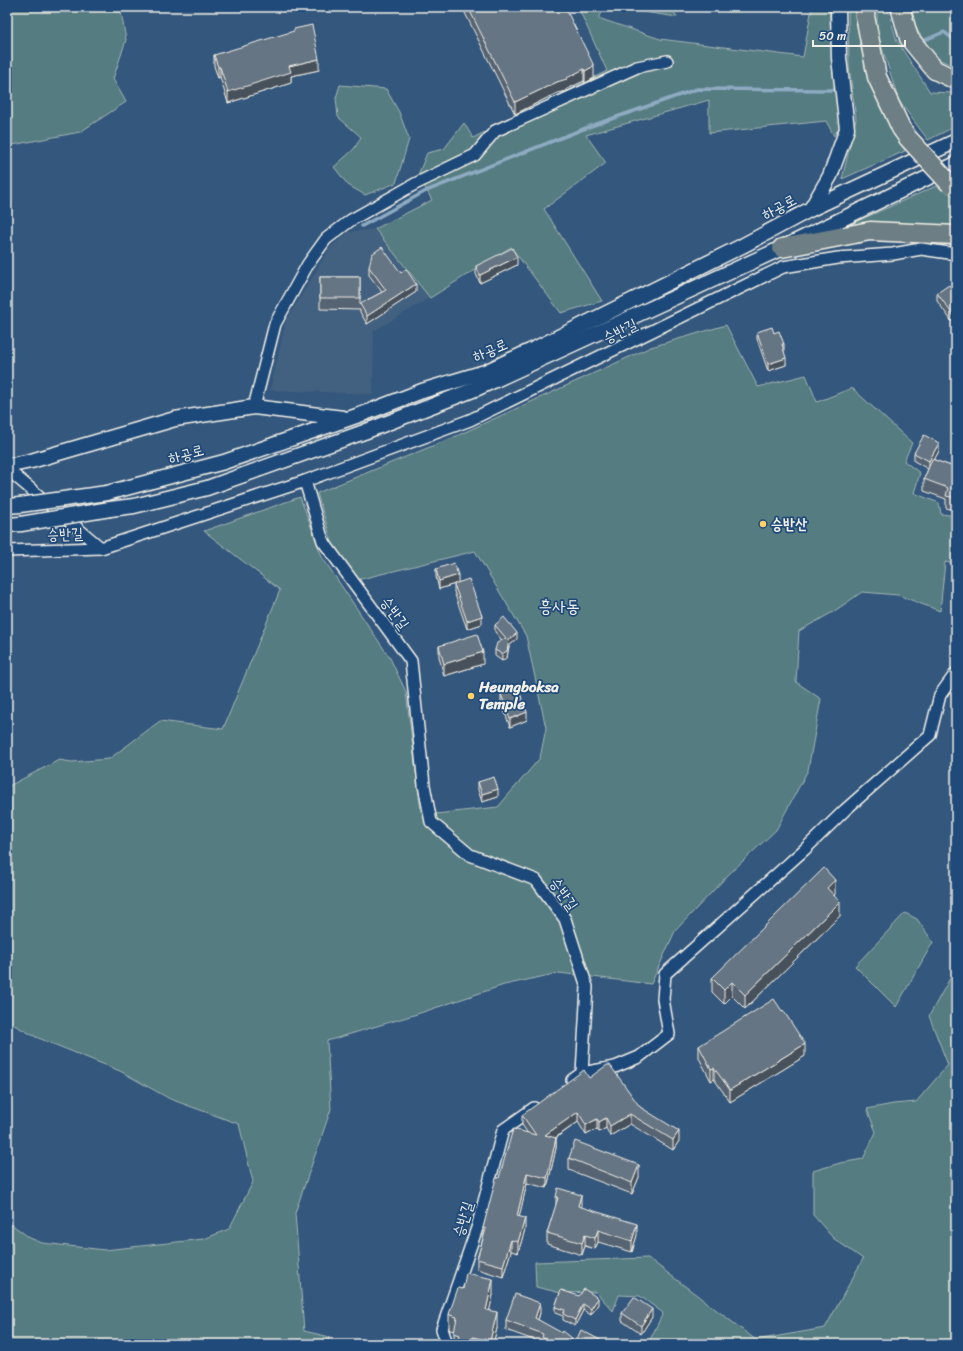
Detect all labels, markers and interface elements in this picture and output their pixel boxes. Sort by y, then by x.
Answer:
scale bar [813,22,905,48]
text: 50 m [819,25,846,47]
street label: 하공로 [757,187,801,227]
street label: 승반길 [598,311,642,351]
street label: 하공로 [468,331,512,369]
street label: 하공로 [165,437,207,471]
place label: 승반산 [771,511,807,537]
marker: 승반산 [758,519,768,529]
street label: 승반길 [46,520,84,548]
street label: 승반길 [374,591,416,635]
district label: 흥사동 [538,591,580,621]
place label: Heungboksa Temple [478,674,559,717]
marker: Heungboksa Temple [466,691,476,701]
street label: 승반길 [543,872,585,916]
street label: 승반길 [445,1198,481,1240]

